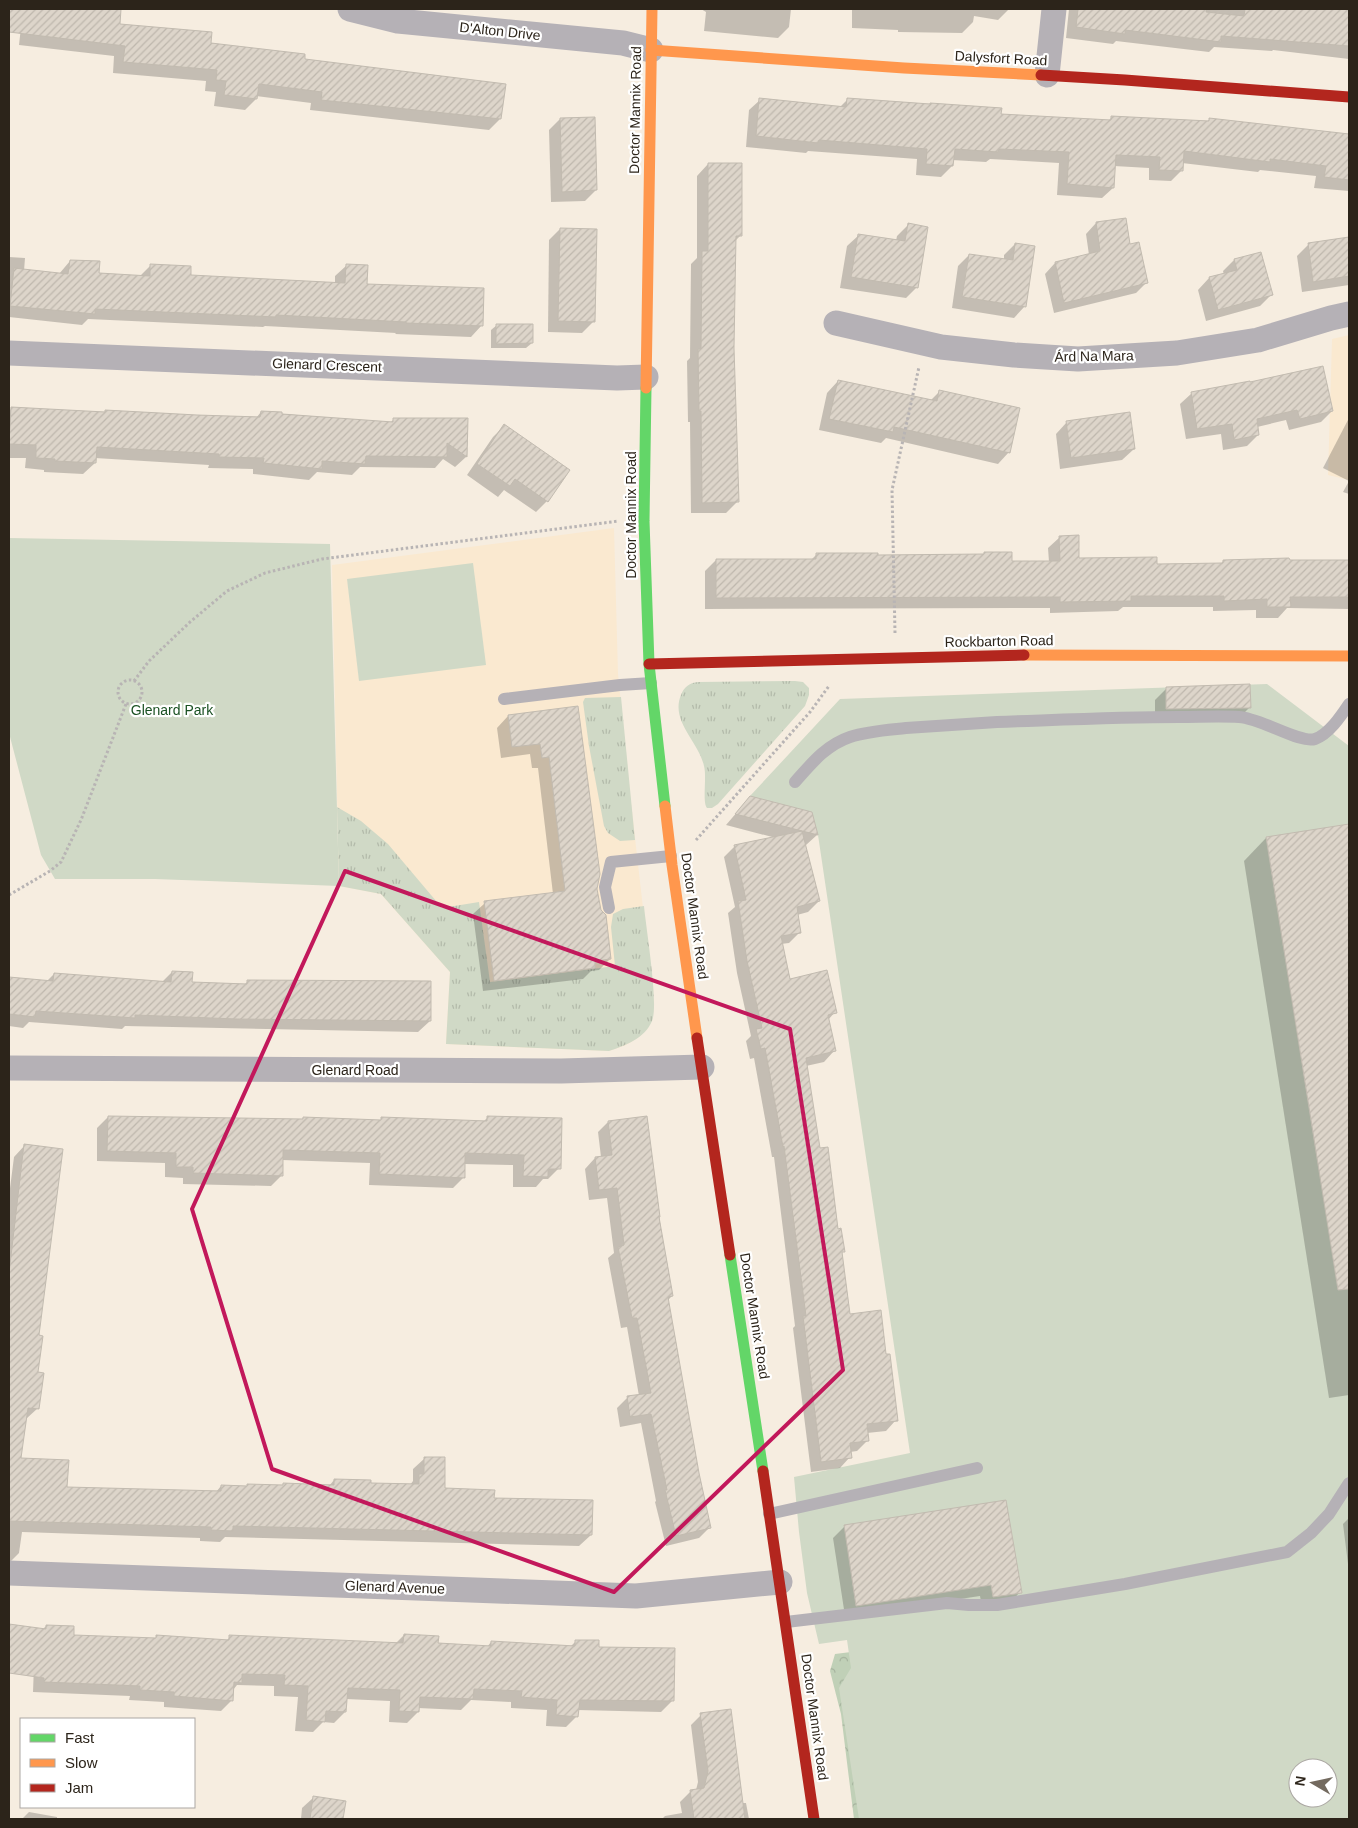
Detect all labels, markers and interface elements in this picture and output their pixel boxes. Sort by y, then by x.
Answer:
street label: D'Alton Drive [459,19,541,43]
street label: Doctor Mannix Road [626,46,644,174]
street label: Dalysfort Road [954,48,1048,68]
street label: Árd Na Mara [1054,347,1134,365]
street label: Glenard Crescent [272,355,382,375]
street label: Doctor Mannix Road [623,451,639,579]
street label: Rockbarton Road [944,632,1054,650]
park label: Glenard Park [131,702,214,718]
street label: Doctor Mannix Road [678,852,712,980]
street label: Glenard Road [311,1062,399,1078]
street label: Doctor Mannix Road [737,1252,773,1380]
street label: Glenard Avenue [345,1577,446,1597]
street label: Doctor Mannix Road [798,1653,832,1781]
legend [20,1718,195,1808]
text: Fast [65,1729,95,1746]
text: Slow [65,1754,98,1771]
north arrow [1288,1758,1338,1808]
text: N [1291,1775,1309,1787]
text: Jam [65,1779,93,1796]

